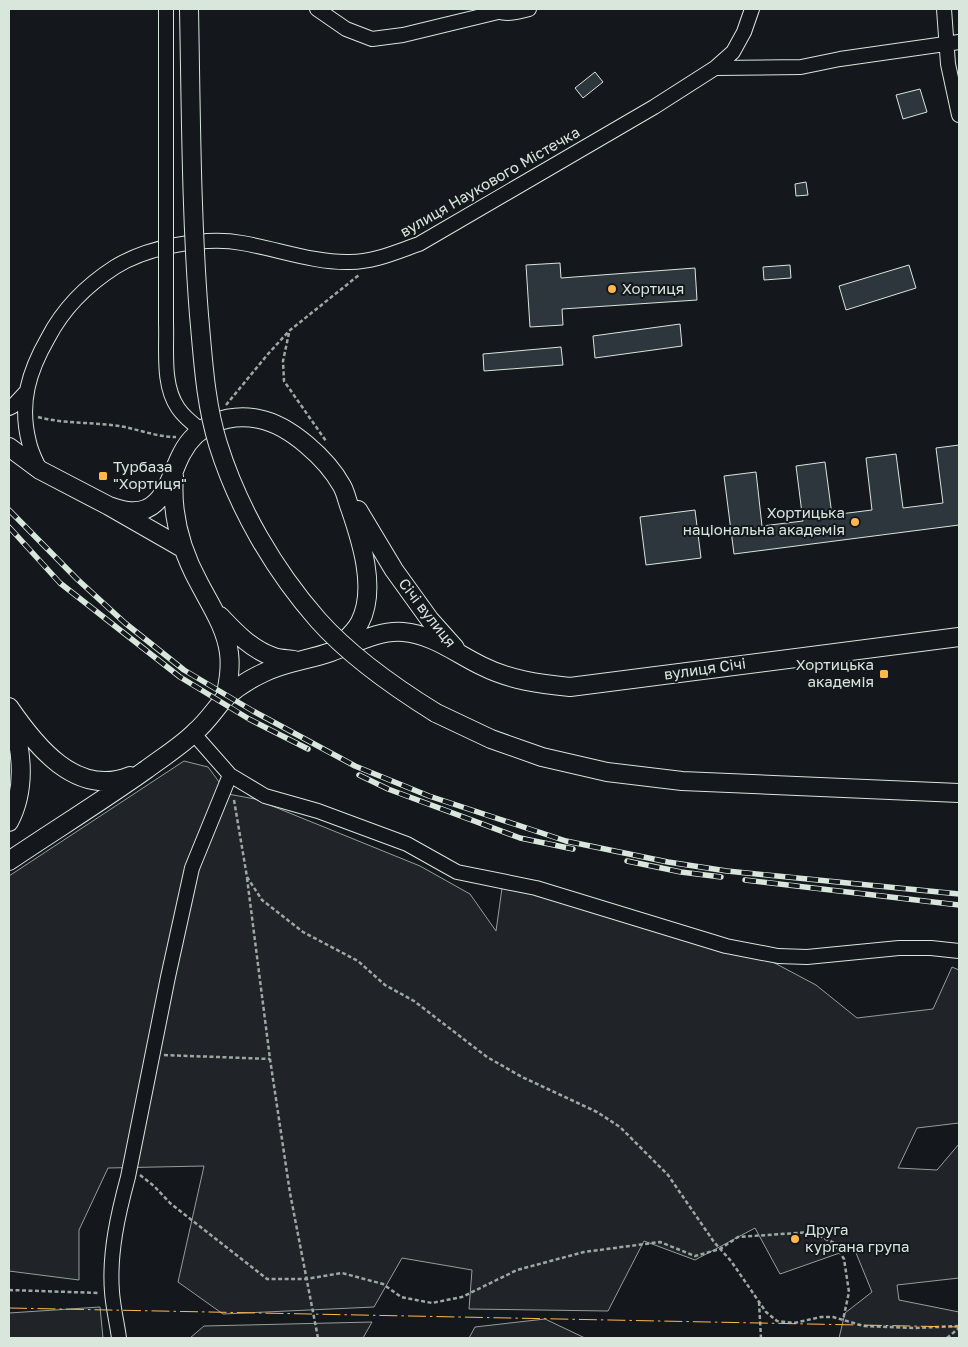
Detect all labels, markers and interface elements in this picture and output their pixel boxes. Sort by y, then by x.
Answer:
street label: вулиця Наукового Містечка [396,122,583,240]
place label: Хортиця [622,279,684,297]
marker: Хортиця [606,283,618,295]
place label: Турбаза "Хортиця" [113,457,187,492]
marker: Турбаза "Хортиця" [97,470,109,482]
place label: Хортицька національна академія [683,503,845,538]
marker: Хортицька національна академія [849,516,861,528]
street label: Січі вулиця [395,574,460,650]
street label: вулиця Січі [663,653,747,683]
place label: Хортицька академія [796,655,874,690]
marker: Хортицька академія [878,668,890,680]
place label: Друга кургана група [805,1220,910,1255]
marker: Друга кургана група [789,1233,801,1245]

